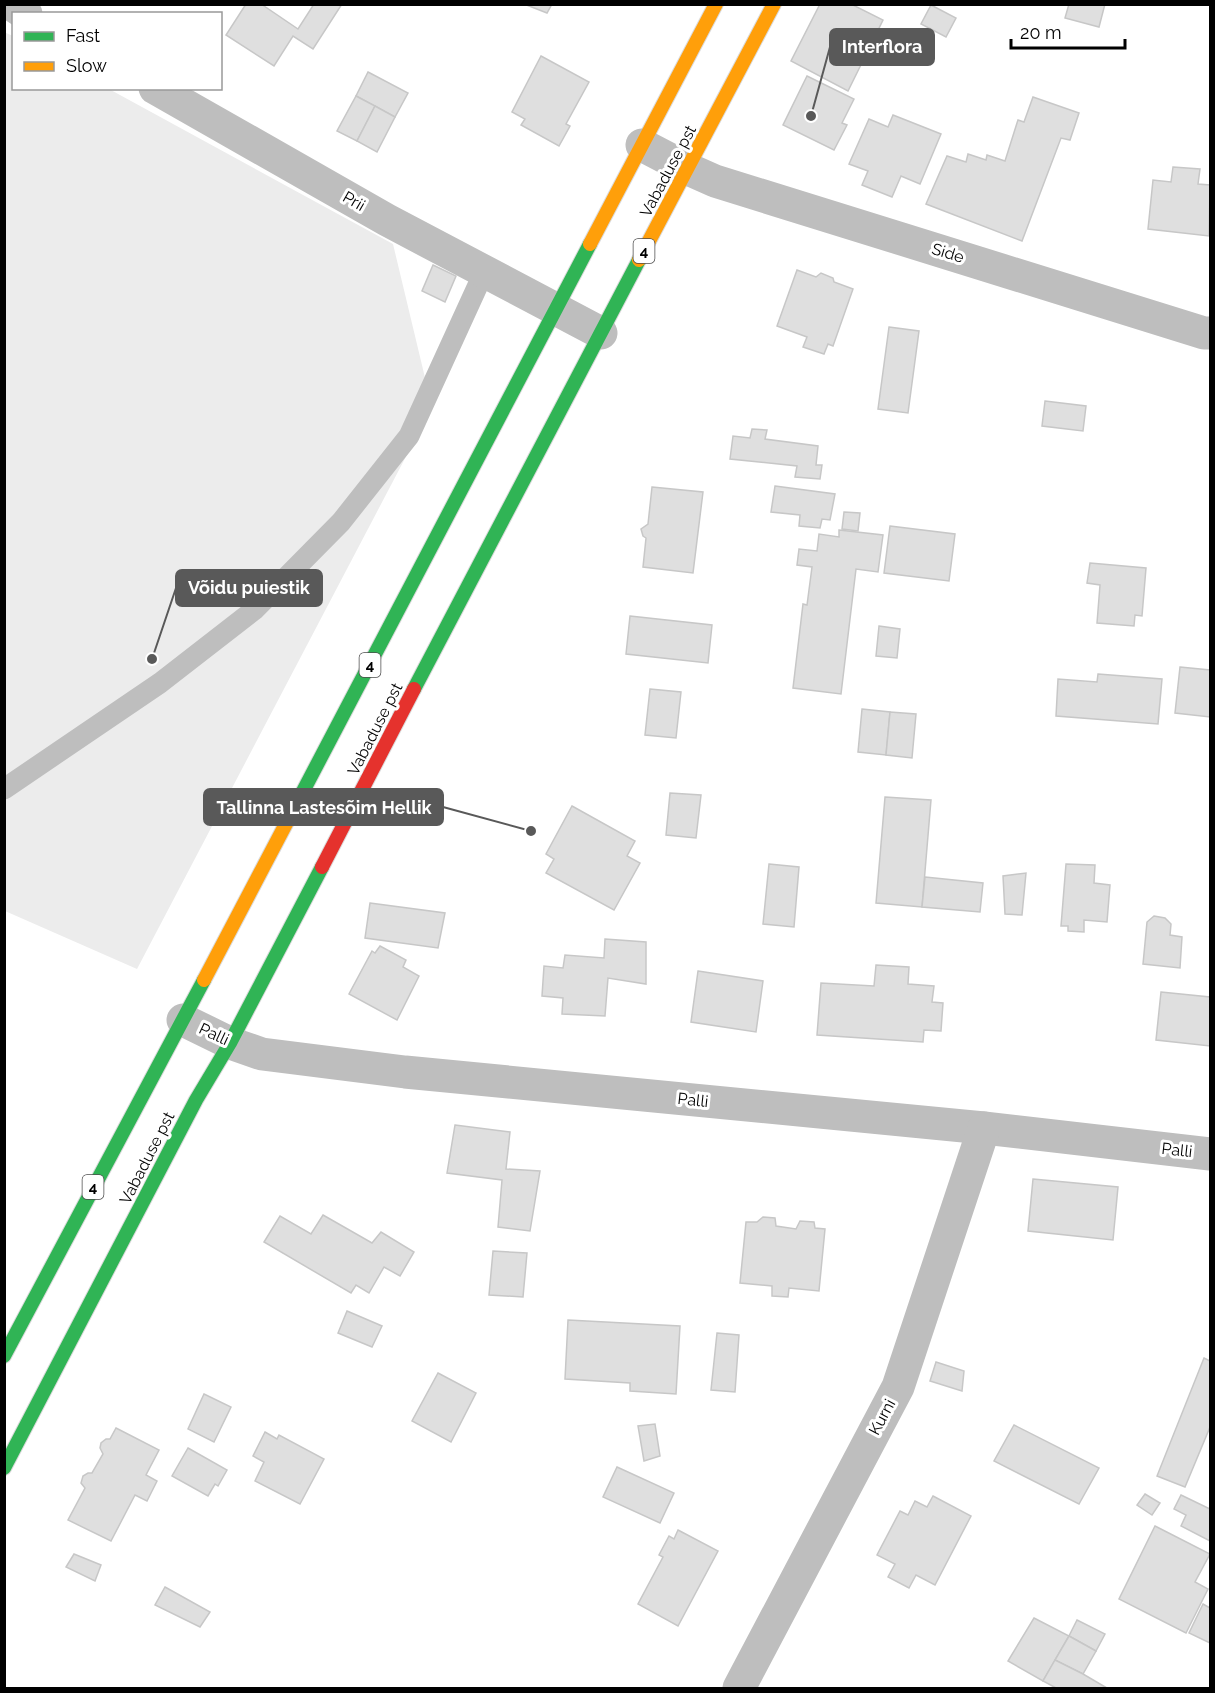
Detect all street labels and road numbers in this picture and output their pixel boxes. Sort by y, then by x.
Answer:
street label: Vabaduse pst [636,121,700,220]
street label: Prii [339,187,369,215]
road number: 4 [634,239,654,263]
street label: Side [930,239,966,267]
road number: 4 [360,653,380,677]
street label: Vabaduse pst [344,679,407,778]
street label: Palli [196,1019,232,1049]
street label: Palli [677,1089,709,1111]
street label: Vabaduse pst [116,1108,179,1207]
street label: Palli [1161,1139,1193,1161]
road number: 4 [82,1175,104,1199]
street label: Kurni [865,1396,899,1438]

